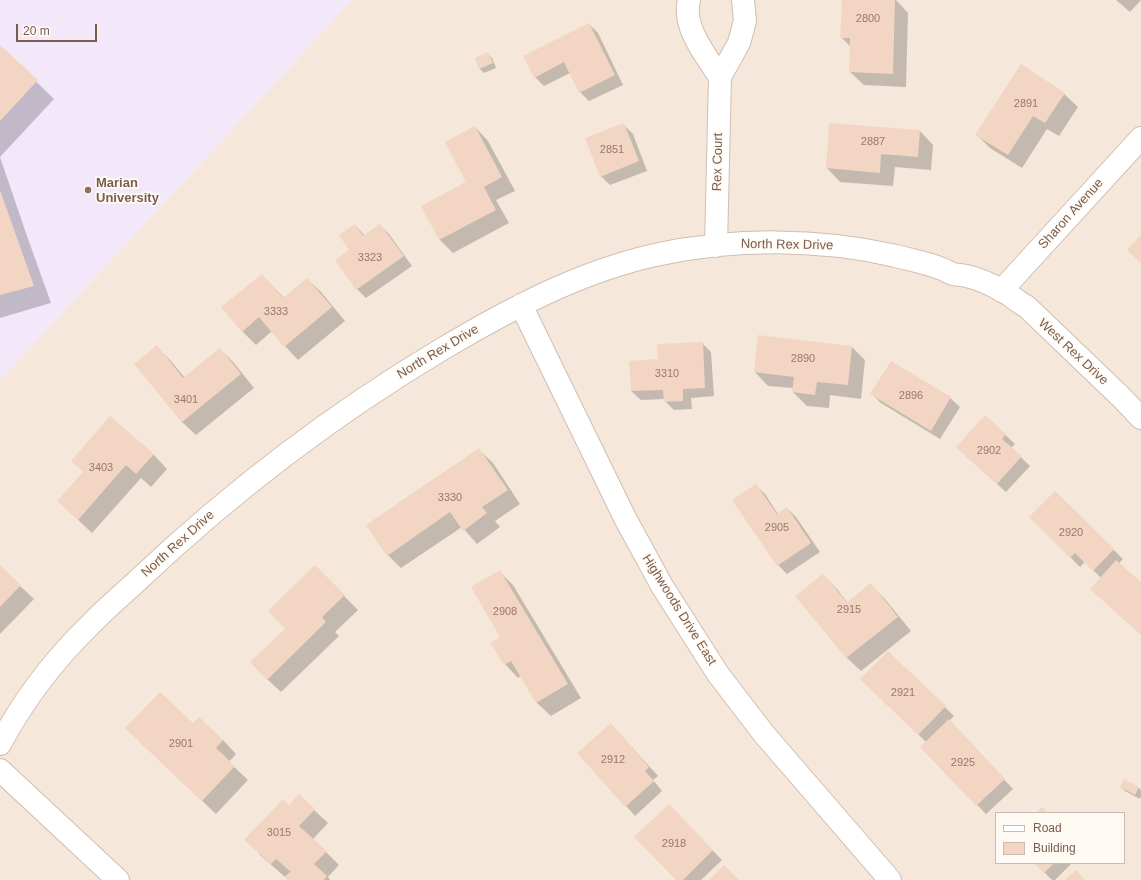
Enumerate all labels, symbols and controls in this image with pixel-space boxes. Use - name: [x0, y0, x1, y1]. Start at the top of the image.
- house number: 2800: [856, 12, 880, 26]
- scale bar: [18, 16, 99, 42]
- text: 20 m: [23, 24, 50, 38]
- house number: 2891: [1014, 97, 1038, 111]
- street label: Rex Court: [710, 133, 726, 191]
- house number: 2887: [861, 135, 885, 149]
- house number: 2851: [600, 143, 624, 157]
- place label: Marian University: [96, 175, 159, 206]
- street label: Sharon Avenue: [1035, 176, 1107, 252]
- marker: Marian University: [83, 185, 93, 195]
- street label: North Rex Drive: [741, 236, 833, 254]
- house number: 3323: [358, 251, 382, 265]
- house number: 3333: [264, 305, 288, 319]
- street label: West Rex Drive: [1035, 316, 1111, 388]
- street label: North Rex Drive: [394, 322, 482, 382]
- house number: 2890: [791, 352, 815, 366]
- house number: 3310: [655, 367, 679, 381]
- house number: 2896: [899, 389, 923, 403]
- house number: 3401: [174, 393, 198, 407]
- house number: 2902: [977, 444, 1001, 458]
- house number: 3403: [89, 461, 113, 475]
- house number: 3330: [438, 491, 462, 505]
- street label: North Rex Drive: [138, 507, 218, 581]
- house number: 2905: [765, 521, 789, 535]
- house number: 2920: [1059, 526, 1083, 540]
- street label: Highwoods Drive East: [639, 552, 719, 668]
- house number: 2915: [837, 603, 861, 617]
- house number: 2908: [493, 605, 517, 619]
- house number: 2921: [891, 686, 915, 700]
- house number: 2901: [169, 737, 193, 751]
- house number: 2912: [601, 753, 625, 767]
- house number: 2925: [951, 756, 975, 770]
- legend: [995, 812, 1125, 864]
- text: Road: [1033, 821, 1062, 835]
- house number: 3015: [267, 826, 291, 840]
- house number: 2918: [662, 837, 686, 851]
- text: Building: [1033, 841, 1076, 855]

